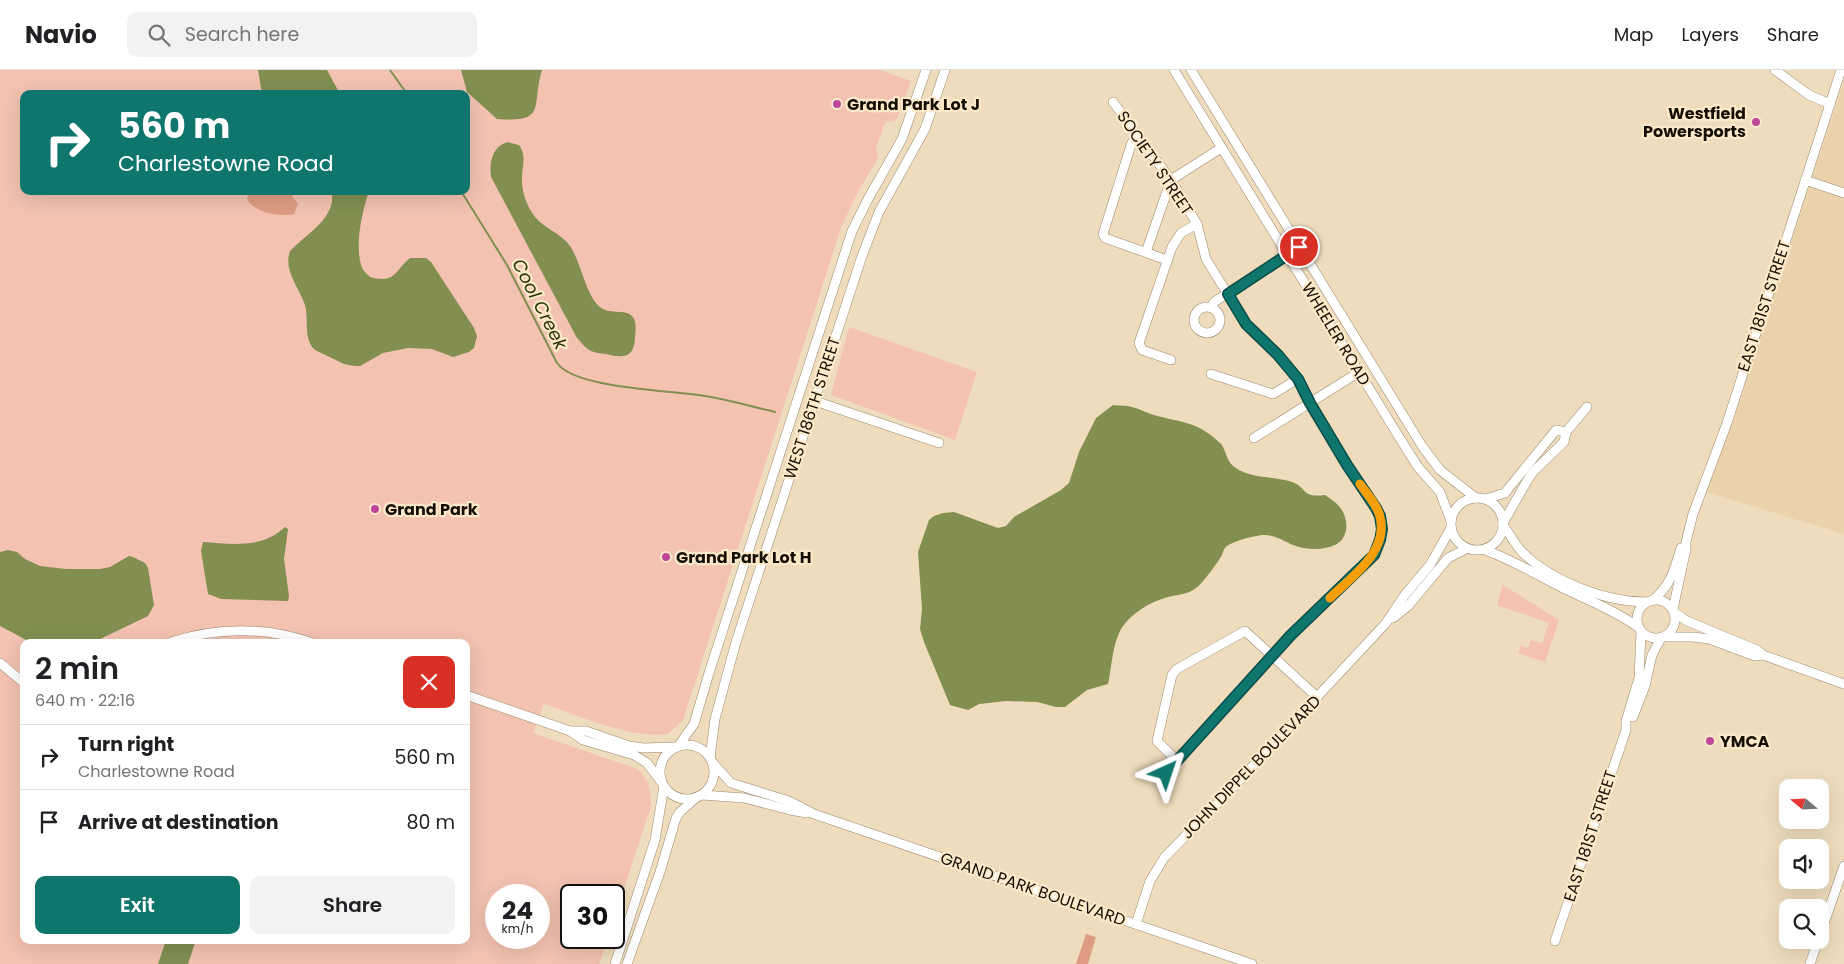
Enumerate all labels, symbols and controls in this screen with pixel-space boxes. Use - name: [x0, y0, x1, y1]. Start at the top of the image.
- search box: [127, 12, 477, 57]
- text: Navio: [25, 18, 97, 51]
- icon: search: [145, 21, 173, 49]
- text: Search here: [185, 21, 299, 48]
- text: Map: [1614, 22, 1654, 47]
- text: Layers: [1682, 22, 1739, 47]
- text: Share: [1767, 22, 1819, 47]
- place label: Grand Park Lot J: [847, 93, 980, 116]
- marker: Grand Park Lot J: [831, 98, 843, 110]
- text: 560 m: [118, 101, 230, 150]
- place label: Westfield Powersports: [1643, 102, 1746, 143]
- street label: SOCIETY STREET: [1111, 106, 1199, 220]
- icon: right: [35, 110, 100, 175]
- marker: Westfield Powersports: [1750, 116, 1762, 128]
- text: Charlestowne Road: [118, 148, 334, 179]
- pin: [1278, 226, 1320, 268]
- icon: arrive: [1285, 233, 1313, 261]
- street label: EAST 181ST STREET: [1732, 237, 1796, 375]
- water label: Cool Creek: [506, 254, 574, 354]
- street label: WHEELER ROAD: [1296, 278, 1376, 390]
- street label: WEST 186TH STREET: [778, 334, 846, 482]
- place label: Grand Park: [385, 498, 478, 521]
- marker: Grand Park: [369, 503, 381, 515]
- place label: Grand Park Lot H: [676, 546, 811, 569]
- marker: Grand Park Lot H: [660, 551, 672, 563]
- text: 2 min: [35, 647, 119, 690]
- button: close: [403, 656, 455, 708]
- text: 640 m · 22:16: [35, 689, 135, 712]
- street label: JOHN DIPPEL BOULEVARD: [1176, 690, 1326, 844]
- place label: YMCA: [1720, 730, 1770, 753]
- text: Turn right: [78, 731, 174, 758]
- marker: YMCA: [1704, 735, 1716, 747]
- icon: right: [35, 743, 63, 771]
- text: 560 m: [394, 744, 455, 771]
- position arrow: [1139, 746, 1191, 798]
- text: Charlestowne Road: [78, 760, 235, 783]
- street label: EAST 181ST STREET: [1558, 767, 1622, 905]
- north arrow: [1779, 779, 1829, 829]
- map controls: [1779, 779, 1829, 949]
- icon: arrive: [35, 808, 63, 836]
- text: Arrive at destination: [78, 809, 279, 836]
- text: 80 m: [406, 809, 455, 836]
- button: sound: [1779, 839, 1829, 889]
- street label: GRAND PARK BOULEVARD: [937, 846, 1129, 932]
- button: Exit: [35, 876, 240, 934]
- button: Share: [250, 876, 455, 934]
- speed limit sign: 30: [560, 884, 625, 949]
- text: 24: [502, 893, 533, 928]
- button: search: [1779, 899, 1829, 949]
- text: km/h: [502, 920, 533, 937]

